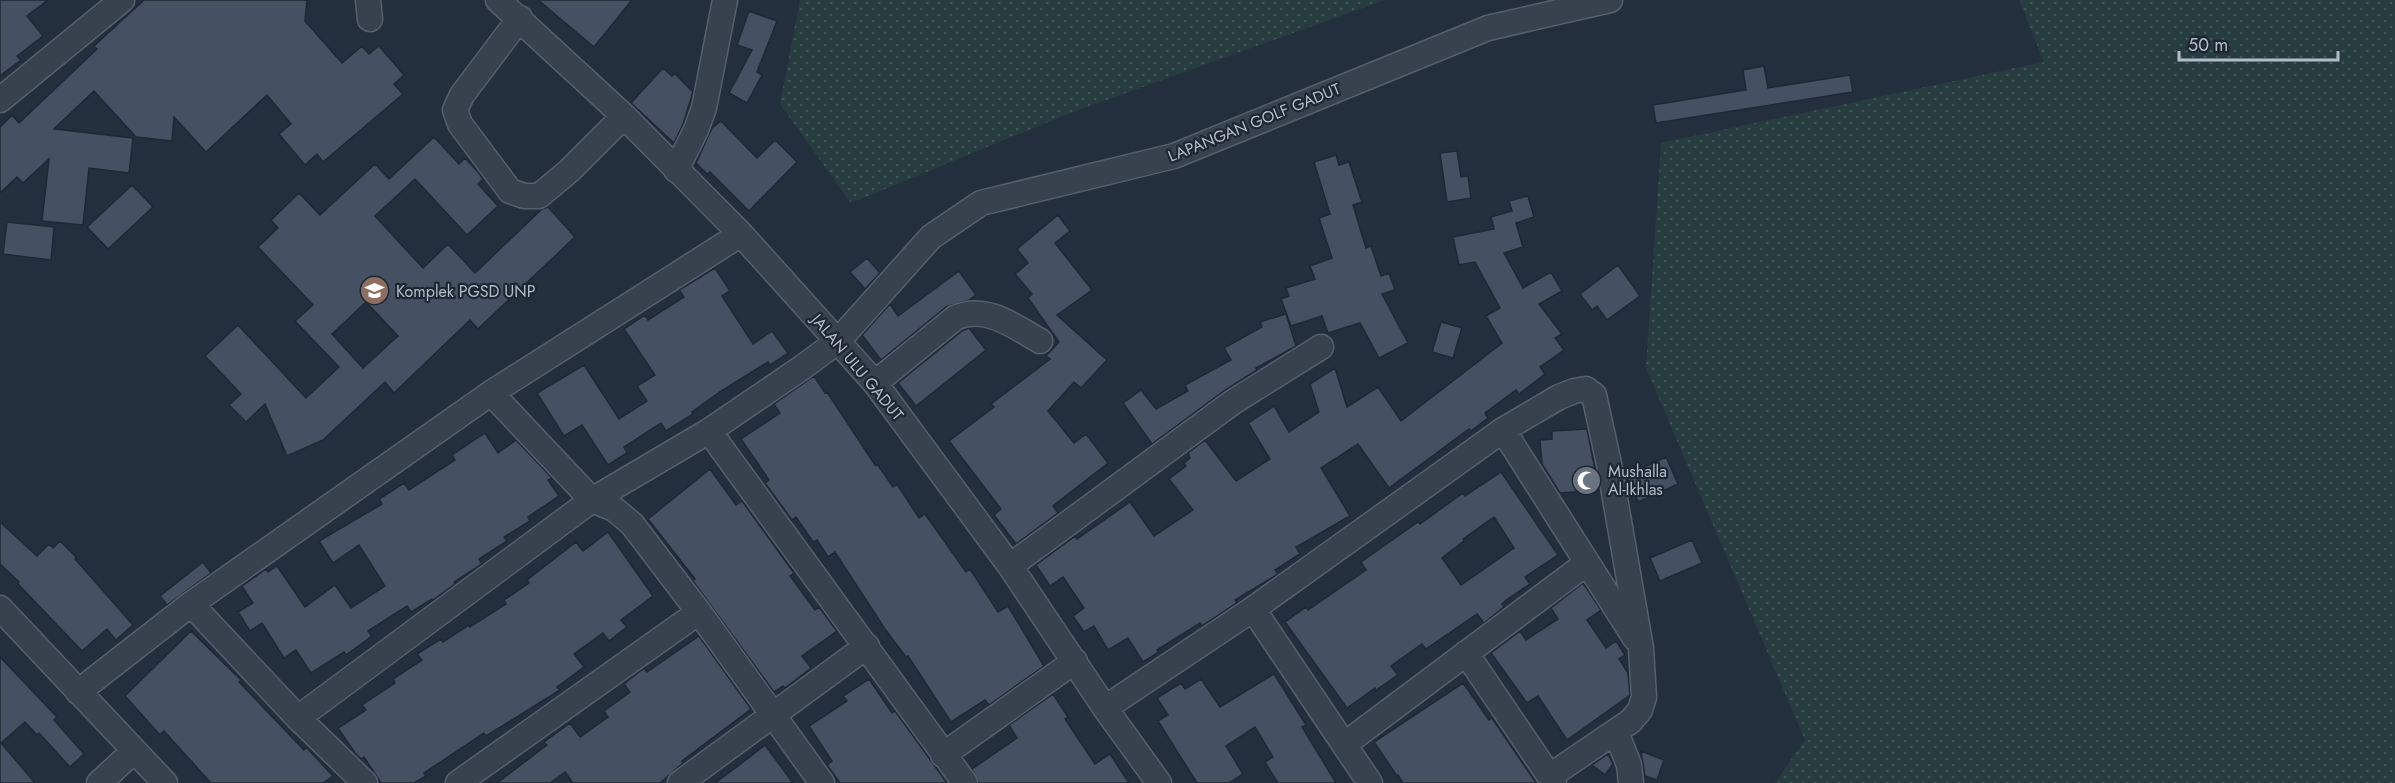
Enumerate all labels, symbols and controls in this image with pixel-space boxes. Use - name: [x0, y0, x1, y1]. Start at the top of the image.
- scale bar: [2179, 24, 2338, 62]
- text: 50 m: [2188, 32, 2228, 58]
- street label: LAPANGAN GOLF GADUT: [1164, 77, 1344, 168]
- school or university icon: Komplek PGSD UNP: [359, 275, 391, 307]
- place label: Komplek PGSD UNP: [396, 280, 536, 303]
- street label: JALAN ULU GADUT: [805, 308, 909, 426]
- place label: Mushalla Al-Ikhlas: [1608, 460, 1667, 501]
- mosque icon: Mushalla Al-Ikhlas: [1571, 464, 1603, 496]

